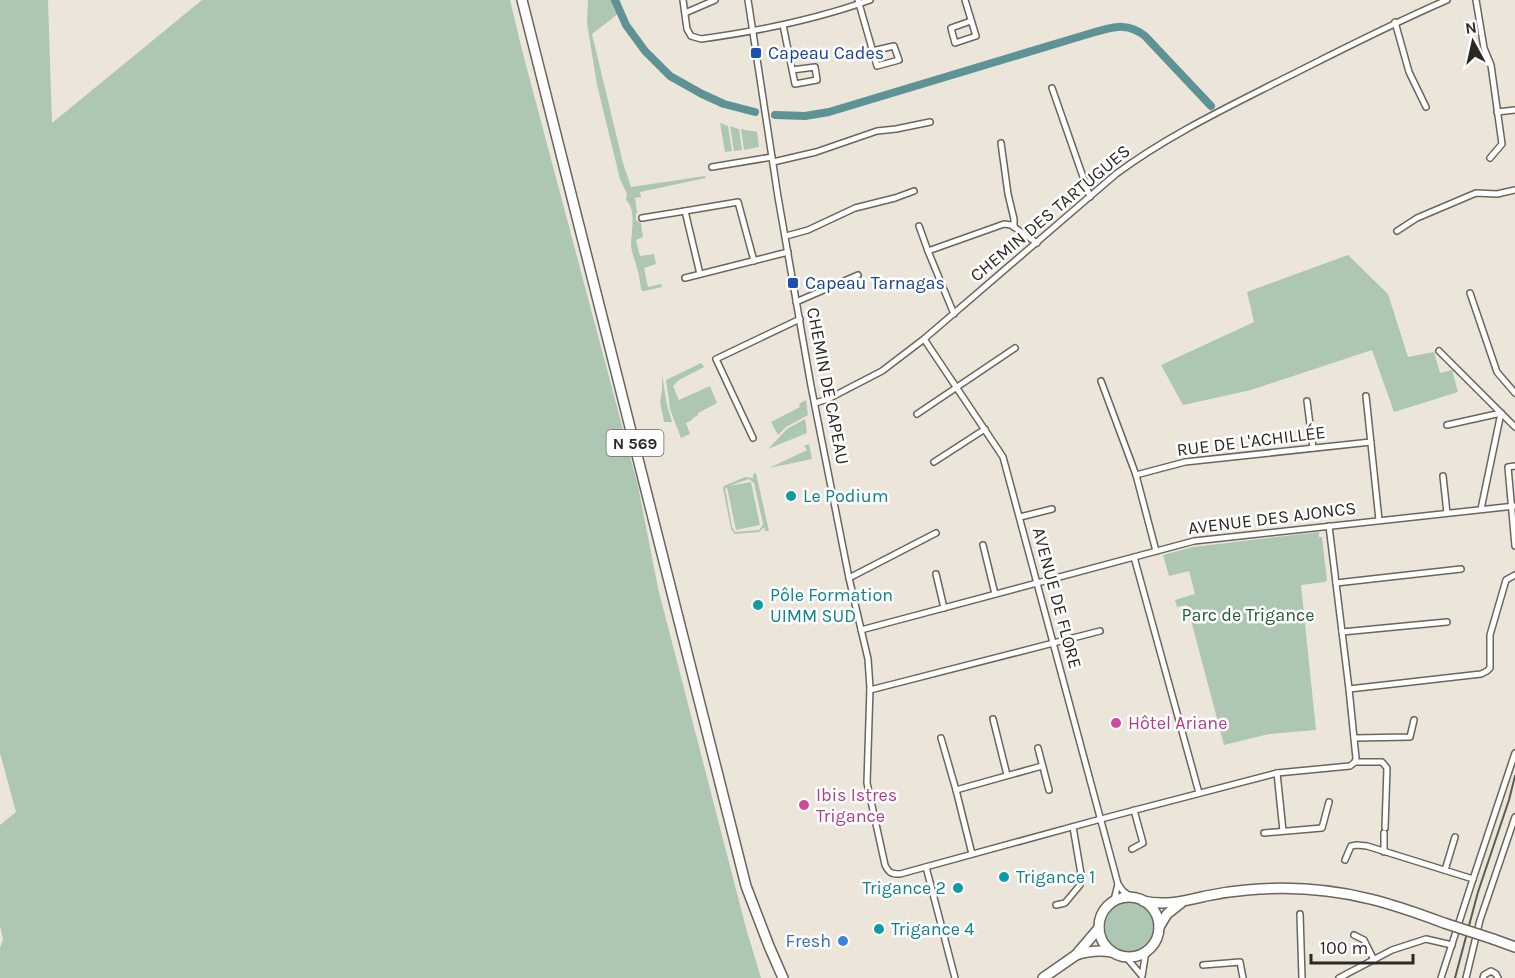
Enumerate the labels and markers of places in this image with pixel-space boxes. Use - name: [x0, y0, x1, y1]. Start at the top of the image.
- place label: Capeau Cades: [768, 42, 884, 64]
- marker: Capeau Cades: [749, 46, 763, 60]
- place label: Capeau Tarnagas: [805, 272, 945, 294]
- marker: Capeau Tarnagas: [786, 276, 800, 290]
- place label: Le Podium: [803, 485, 889, 507]
- marker: Le Podium: [784, 489, 798, 503]
- place label: Pôle Formation UIMM SUD: [770, 584, 893, 627]
- marker: Pôle Formation UIMM SUD: [751, 598, 765, 612]
- place label: Hôtel Ariane: [1128, 712, 1227, 734]
- marker: Hôtel Ariane: [1109, 716, 1123, 730]
- place label: Ibis Istres Trigance: [816, 784, 897, 827]
- marker: Ibis Istres Trigance: [797, 798, 811, 812]
- place label: Trigance 1: [1016, 866, 1095, 888]
- marker: Trigance 1: [997, 870, 1011, 884]
- place label: Trigance 2: [862, 877, 946, 899]
- marker: Trigance 2: [951, 881, 965, 895]
- place label: Trigance 4: [891, 918, 974, 940]
- marker: Trigance 4: [872, 922, 886, 936]
- place label: Fresh: [785, 930, 831, 952]
- marker: Fresh: [836, 934, 850, 948]

